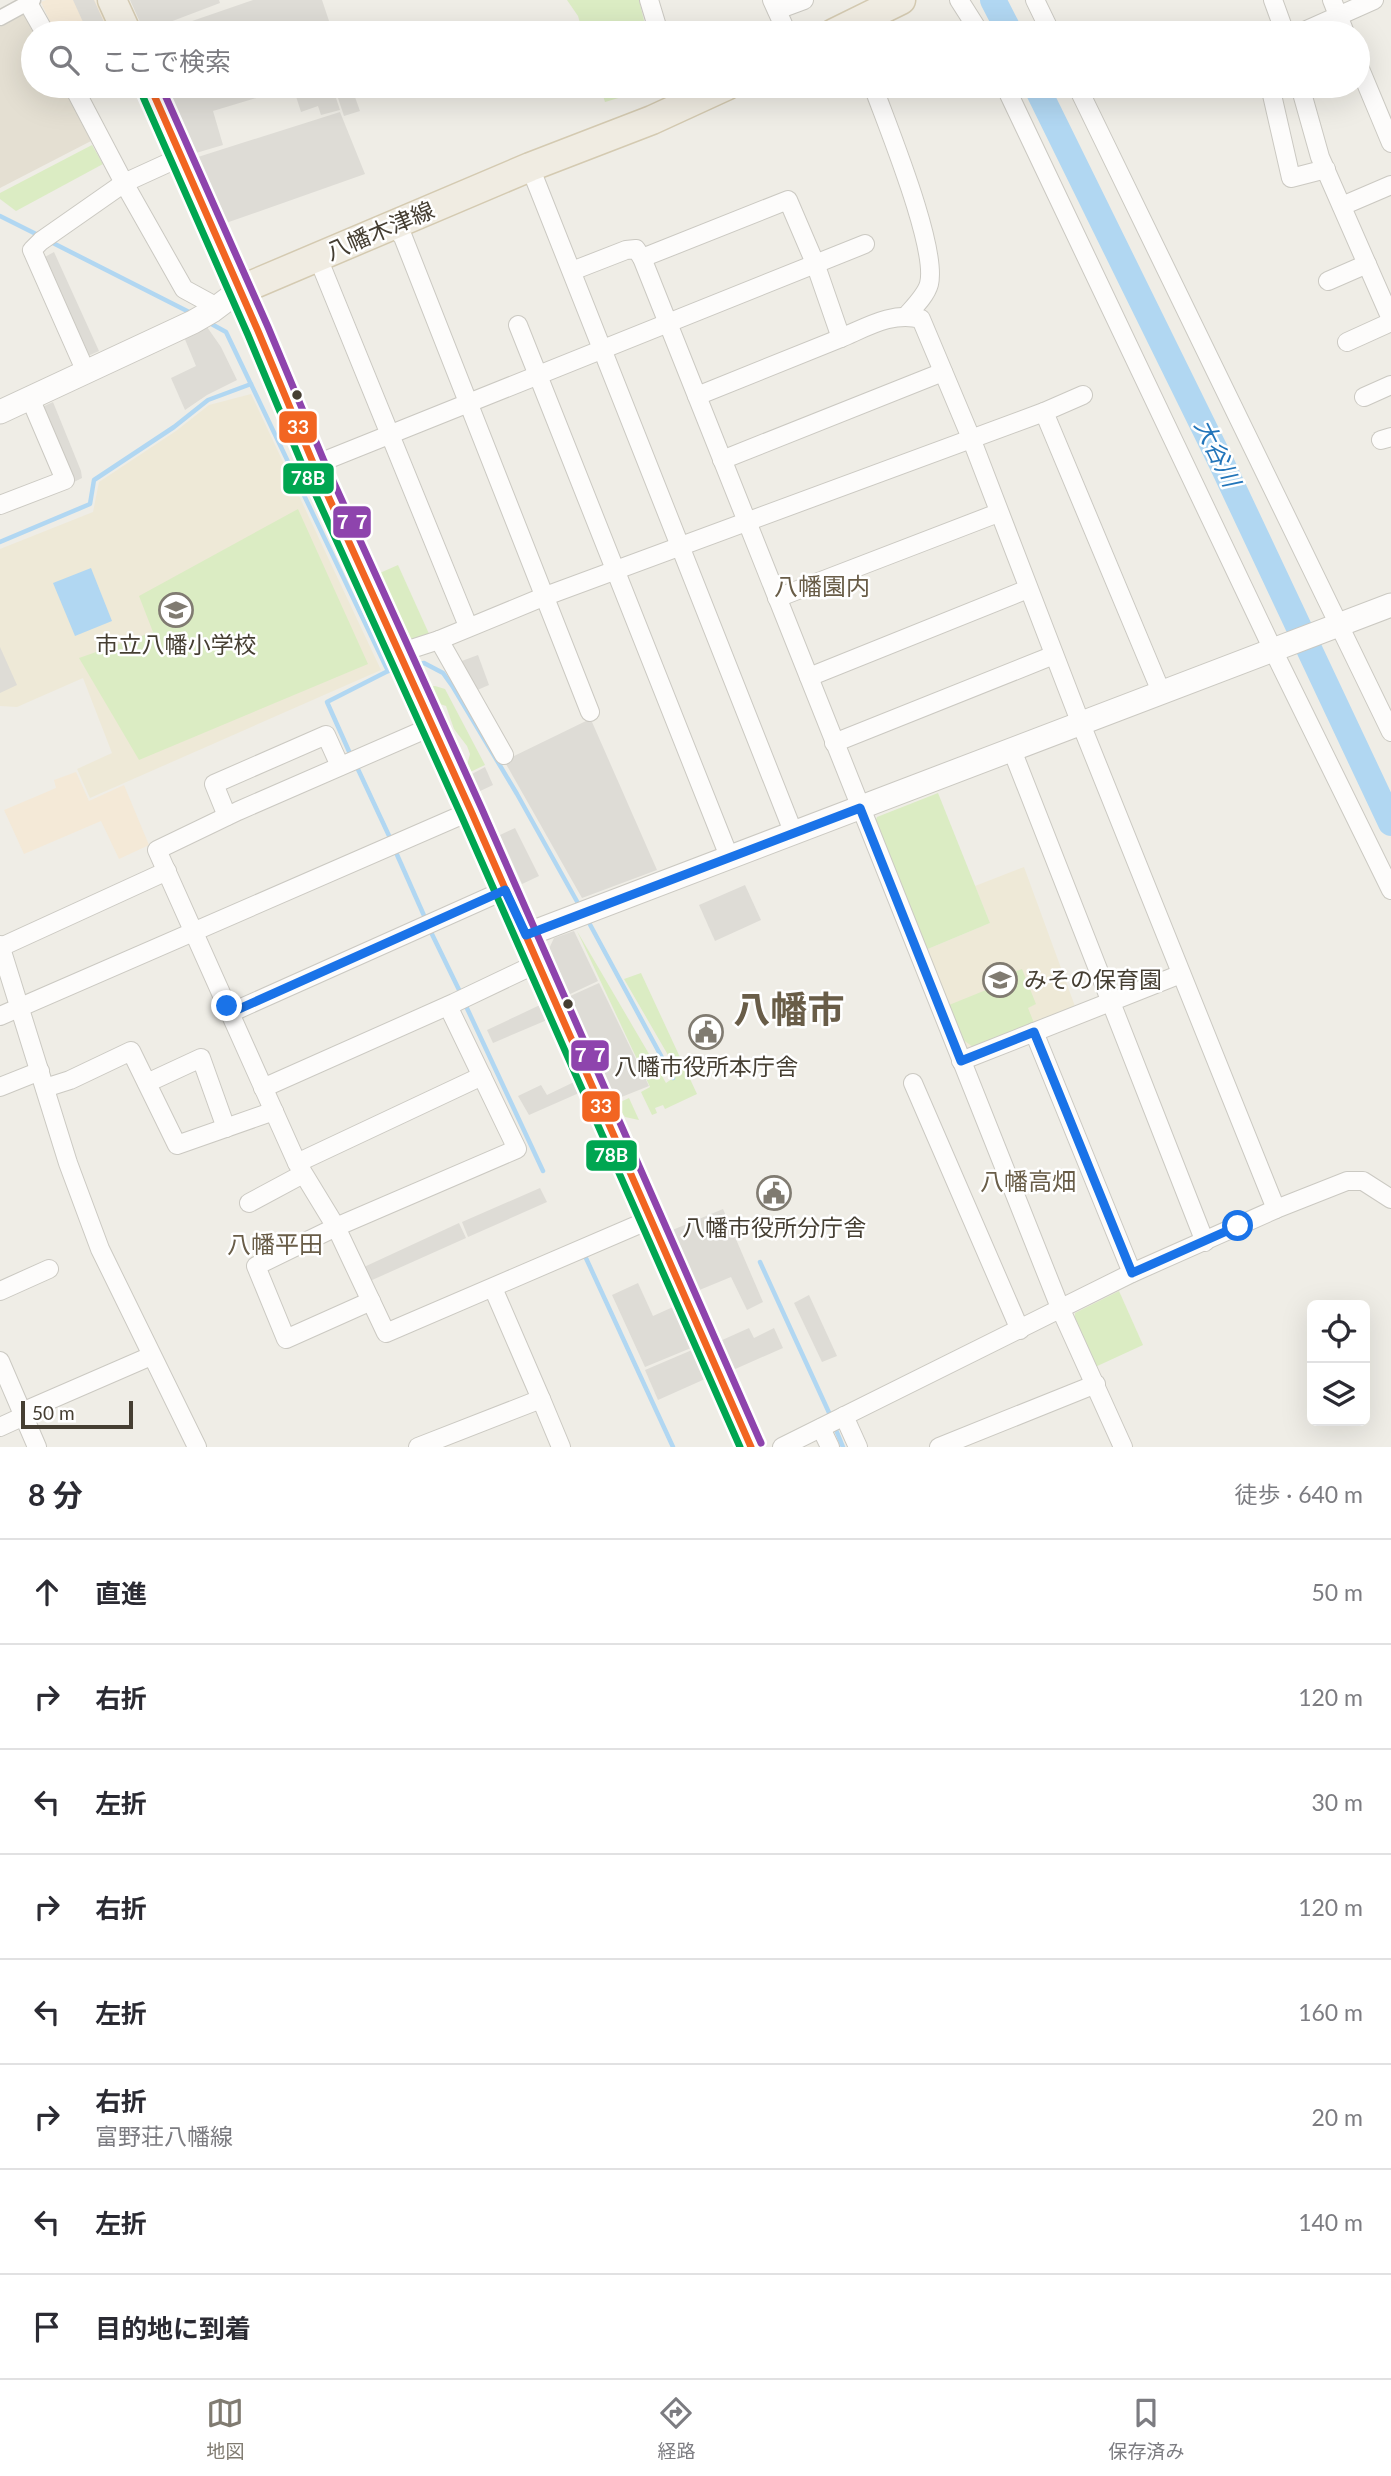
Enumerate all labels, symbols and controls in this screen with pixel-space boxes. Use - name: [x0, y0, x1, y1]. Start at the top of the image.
- search box: [21, 21, 1370, 98]
- icon: search: [45, 41, 83, 79]
- text: ここで検索: [101, 45, 231, 77]
- street label: 八幡木津線: [321, 195, 438, 265]
- unlabelled marker: [290, 388, 304, 402]
- line badge: 33: [278, 410, 318, 444]
- water label: 大谷川: [1190, 414, 1248, 494]
- text: 33: [287, 415, 309, 438]
- line badge: 78B: [282, 462, 335, 495]
- text: 78B: [291, 466, 325, 489]
- line badge: ７７: [332, 505, 372, 539]
- text: ７７: [333, 510, 371, 533]
- district label: 八幡園内: [774, 571, 870, 600]
- school or university icon: 市立八幡小学校: [157, 591, 195, 629]
- place label: 市立八幡小学校: [96, 630, 257, 658]
- school or university icon: みその保育園: [981, 961, 1019, 999]
- place label: みその保育園: [1024, 965, 1162, 993]
- district label: 八幡市: [734, 986, 845, 1031]
- route end: [211, 990, 242, 1021]
- unlabelled marker: [561, 997, 575, 1011]
- public building icon: 八幡市役所本庁舎: [687, 1013, 725, 1051]
- line badge: ７７: [570, 1039, 610, 1072]
- text: ７７: [571, 1043, 609, 1066]
- place label: 八幡市役所本庁舎: [614, 1052, 798, 1080]
- line badge: 33: [581, 1090, 621, 1123]
- text: 33: [590, 1094, 612, 1117]
- line badge: 78B: [585, 1139, 638, 1172]
- text: 78B: [594, 1143, 628, 1166]
- district label: 八幡高畑: [980, 1166, 1076, 1195]
- public building icon: 八幡市役所分庁舎: [755, 1174, 793, 1212]
- route start: [1222, 1210, 1253, 1241]
- place label: 八幡市役所分庁舎: [682, 1213, 866, 1241]
- district label: 八幡平田: [227, 1229, 323, 1258]
- map controls: [1307, 1300, 1370, 1426]
- button: locate: [1307, 1300, 1370, 1363]
- button: layers: [1307, 1363, 1370, 1426]
- scale bar: [21, 1398, 133, 1430]
- text: 50 m: [32, 1401, 75, 1424]
- text: 8 分: [28, 1476, 83, 1512]
- text: 徒歩 · 640 m: [1234, 1480, 1363, 1508]
- icon: ahead: [28, 1573, 66, 1611]
- text: 直進: [95, 1577, 147, 1609]
- text: 50 m: [1312, 1578, 1363, 1606]
- icon: right: [28, 1678, 66, 1716]
- text: 右折: [95, 1682, 147, 1714]
- text: 120 m: [1298, 1683, 1363, 1711]
- icon: left: [28, 1783, 66, 1821]
- text: 左折: [95, 1787, 147, 1819]
- text: 30 m: [1312, 1788, 1363, 1816]
- icon: right: [28, 1888, 66, 1926]
- text: 右折: [95, 1892, 147, 1924]
- text: 120 m: [1298, 1893, 1363, 1921]
- icon: left: [28, 1993, 66, 2031]
- text: 左折: [95, 1997, 147, 2029]
- text: 160 m: [1298, 1998, 1363, 2026]
- text: 右折: [95, 2085, 147, 2117]
- icon: right: [28, 2098, 66, 2136]
- text: 20 m: [1312, 2103, 1363, 2131]
- text: 富野荘八幡線: [95, 2122, 233, 2150]
- icon: left: [28, 2203, 66, 2241]
- text: 左折: [95, 2207, 147, 2239]
- text: 140 m: [1298, 2208, 1363, 2236]
- icon: arrive: [28, 2308, 66, 2346]
- text: 目的地に到着: [95, 2312, 251, 2344]
- tab: 地図: [206, 2394, 245, 2463]
- tab: 経路: [657, 2394, 696, 2463]
- tab: 保存済み: [1108, 2394, 1185, 2463]

